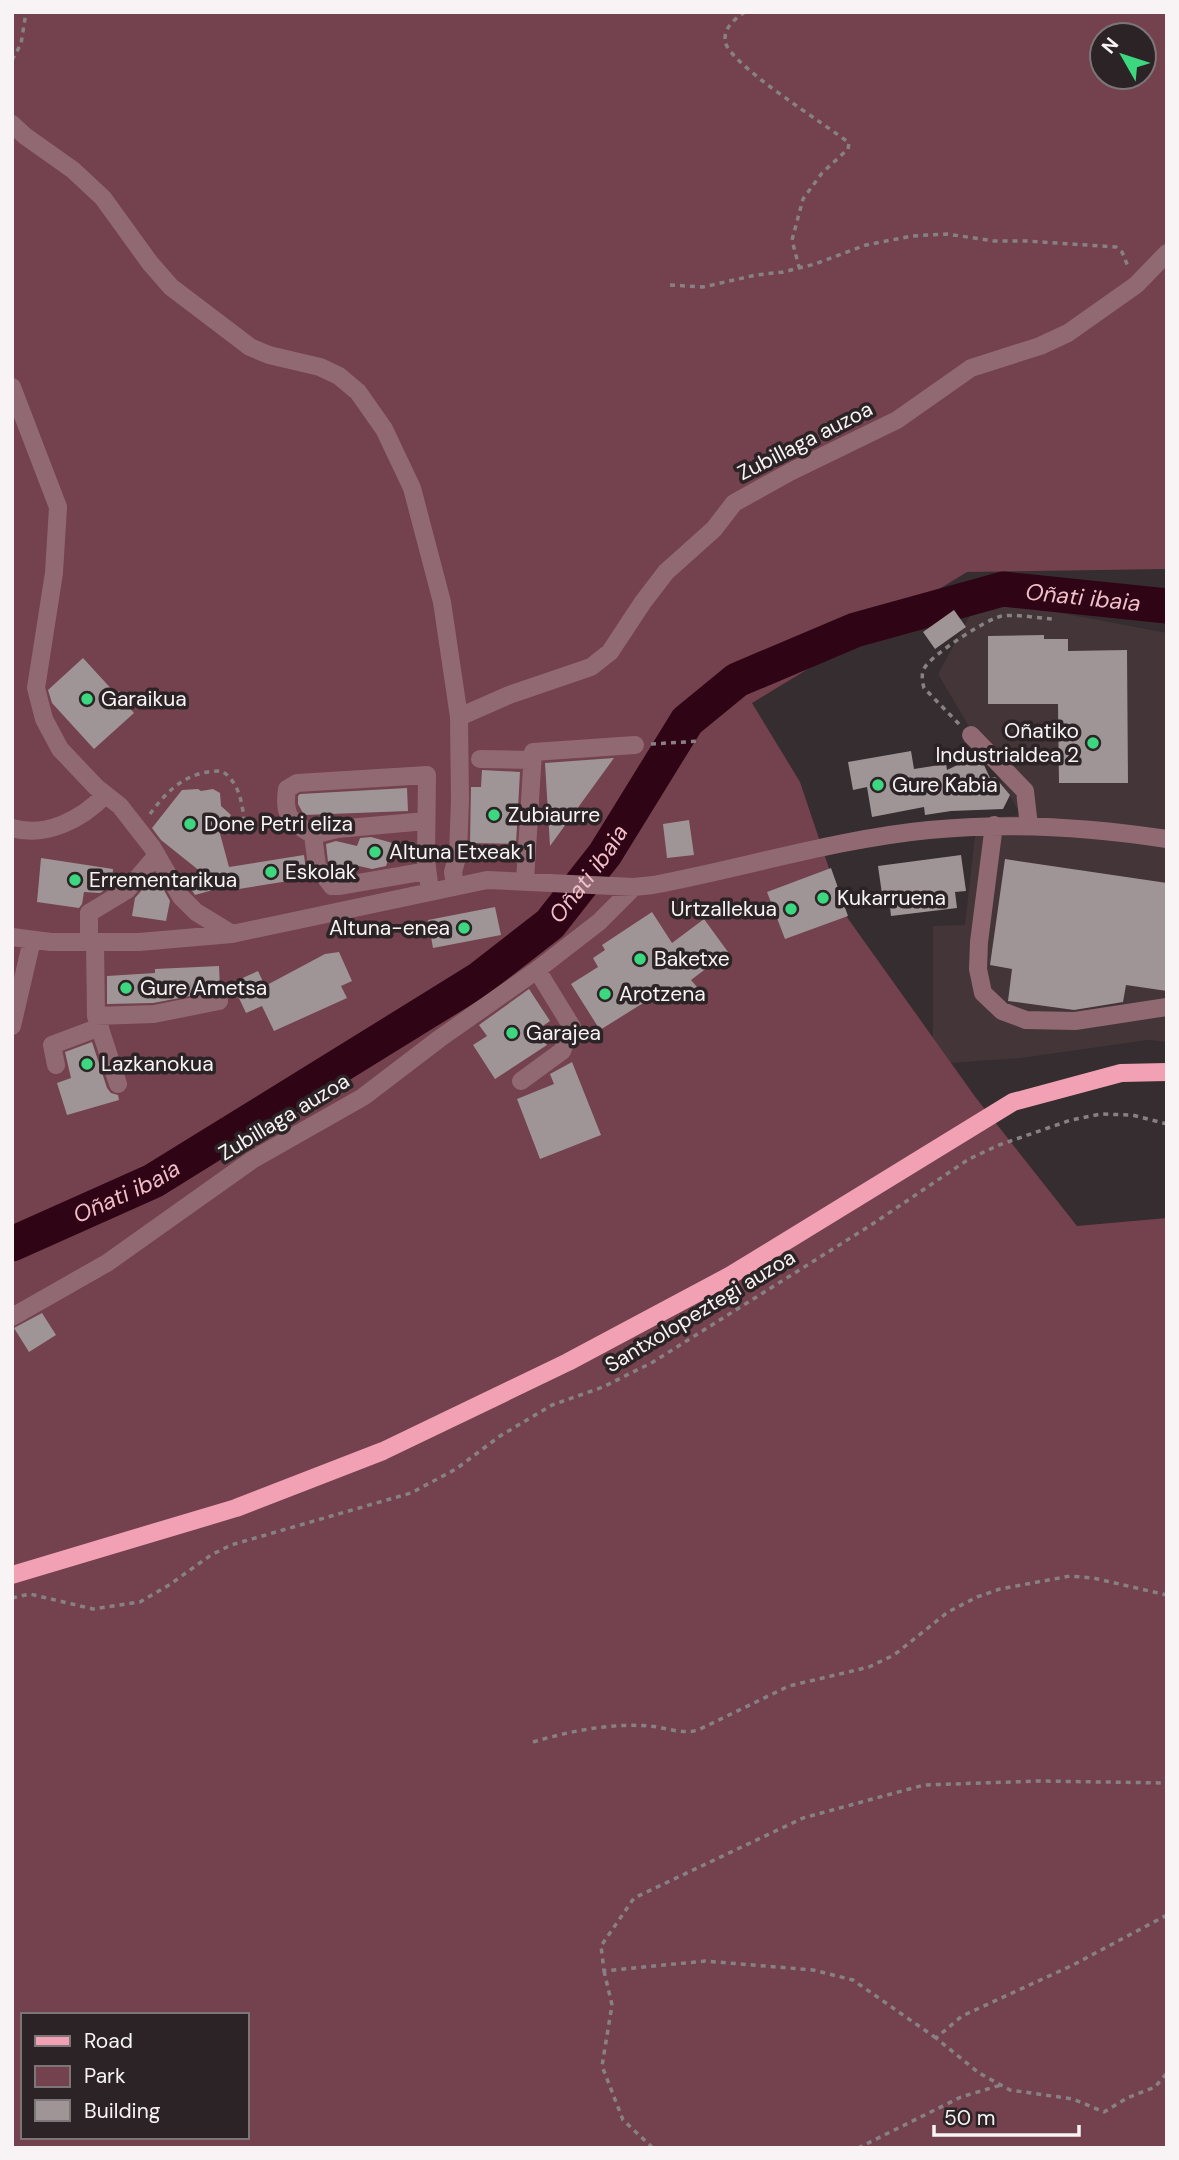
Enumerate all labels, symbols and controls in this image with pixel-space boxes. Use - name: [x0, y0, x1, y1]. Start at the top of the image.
- north arrow: [1088, 21, 1158, 91]
- text: N: [1096, 32, 1124, 59]
- street label: Zubillaga auzoa: [733, 395, 877, 487]
- water label: Oñati ibaia: [1024, 576, 1142, 618]
- place label: Garaikua: [101, 685, 187, 713]
- marker: Garaikua: [79, 691, 95, 707]
- place label: Oñatiko Industrialdea 2: [935, 717, 1079, 769]
- marker: Oñatiko Industrialdea 2: [1085, 735, 1101, 751]
- place label: Gure Kabia: [892, 771, 998, 799]
- marker: Gure Kabia: [870, 777, 886, 793]
- place label: Zubiaurre: [508, 801, 600, 829]
- marker: Zubiaurre: [486, 807, 502, 823]
- place label: Done Petri eliza: [204, 810, 353, 838]
- marker: Done Petri eliza: [182, 816, 198, 832]
- water label: Oñati ibaia: [542, 819, 635, 929]
- place label: Altuna Etxeak 1: [389, 838, 533, 866]
- marker: Altuna Etxeak 1: [367, 844, 383, 860]
- place label: Eskolak: [285, 858, 357, 886]
- marker: Eskolak: [263, 864, 279, 880]
- place label: Errementarikua: [89, 866, 237, 894]
- marker: Errementarikua: [67, 872, 83, 888]
- place label: Kukarruena: [837, 884, 946, 912]
- marker: Kukarruena: [815, 890, 831, 906]
- place label: Urtzallekua: [671, 895, 777, 923]
- marker: Urtzallekua: [783, 901, 799, 917]
- place label: Altuna-enea: [329, 914, 450, 942]
- marker: Altuna-enea: [456, 920, 472, 936]
- place label: Baketxe: [654, 945, 730, 973]
- marker: Baketxe: [632, 951, 648, 967]
- place label: Gure Ametsa: [140, 974, 267, 1002]
- marker: Gure Ametsa: [118, 980, 134, 996]
- place label: Arotzena: [619, 980, 706, 1008]
- marker: Arotzena: [597, 986, 613, 1002]
- place label: Garajea: [526, 1019, 601, 1047]
- marker: Garajea: [504, 1025, 520, 1041]
- place label: Lazkanokua: [101, 1050, 214, 1078]
- marker: Lazkanokua: [79, 1056, 95, 1072]
- street label: Zubillaga auzoa: [213, 1067, 355, 1167]
- water label: Oñati ibaia: [68, 1153, 186, 1230]
- street label: Santxolopeztegi auzoa: [600, 1243, 800, 1379]
- legend: [21, 2013, 248, 2139]
- text: Road: [84, 2027, 133, 2055]
- text: Park: [84, 2062, 126, 2090]
- scale bar: [934, 2094, 1079, 2138]
- text: Building: [84, 2097, 161, 2125]
- text: 50 m: [944, 2104, 995, 2132]

